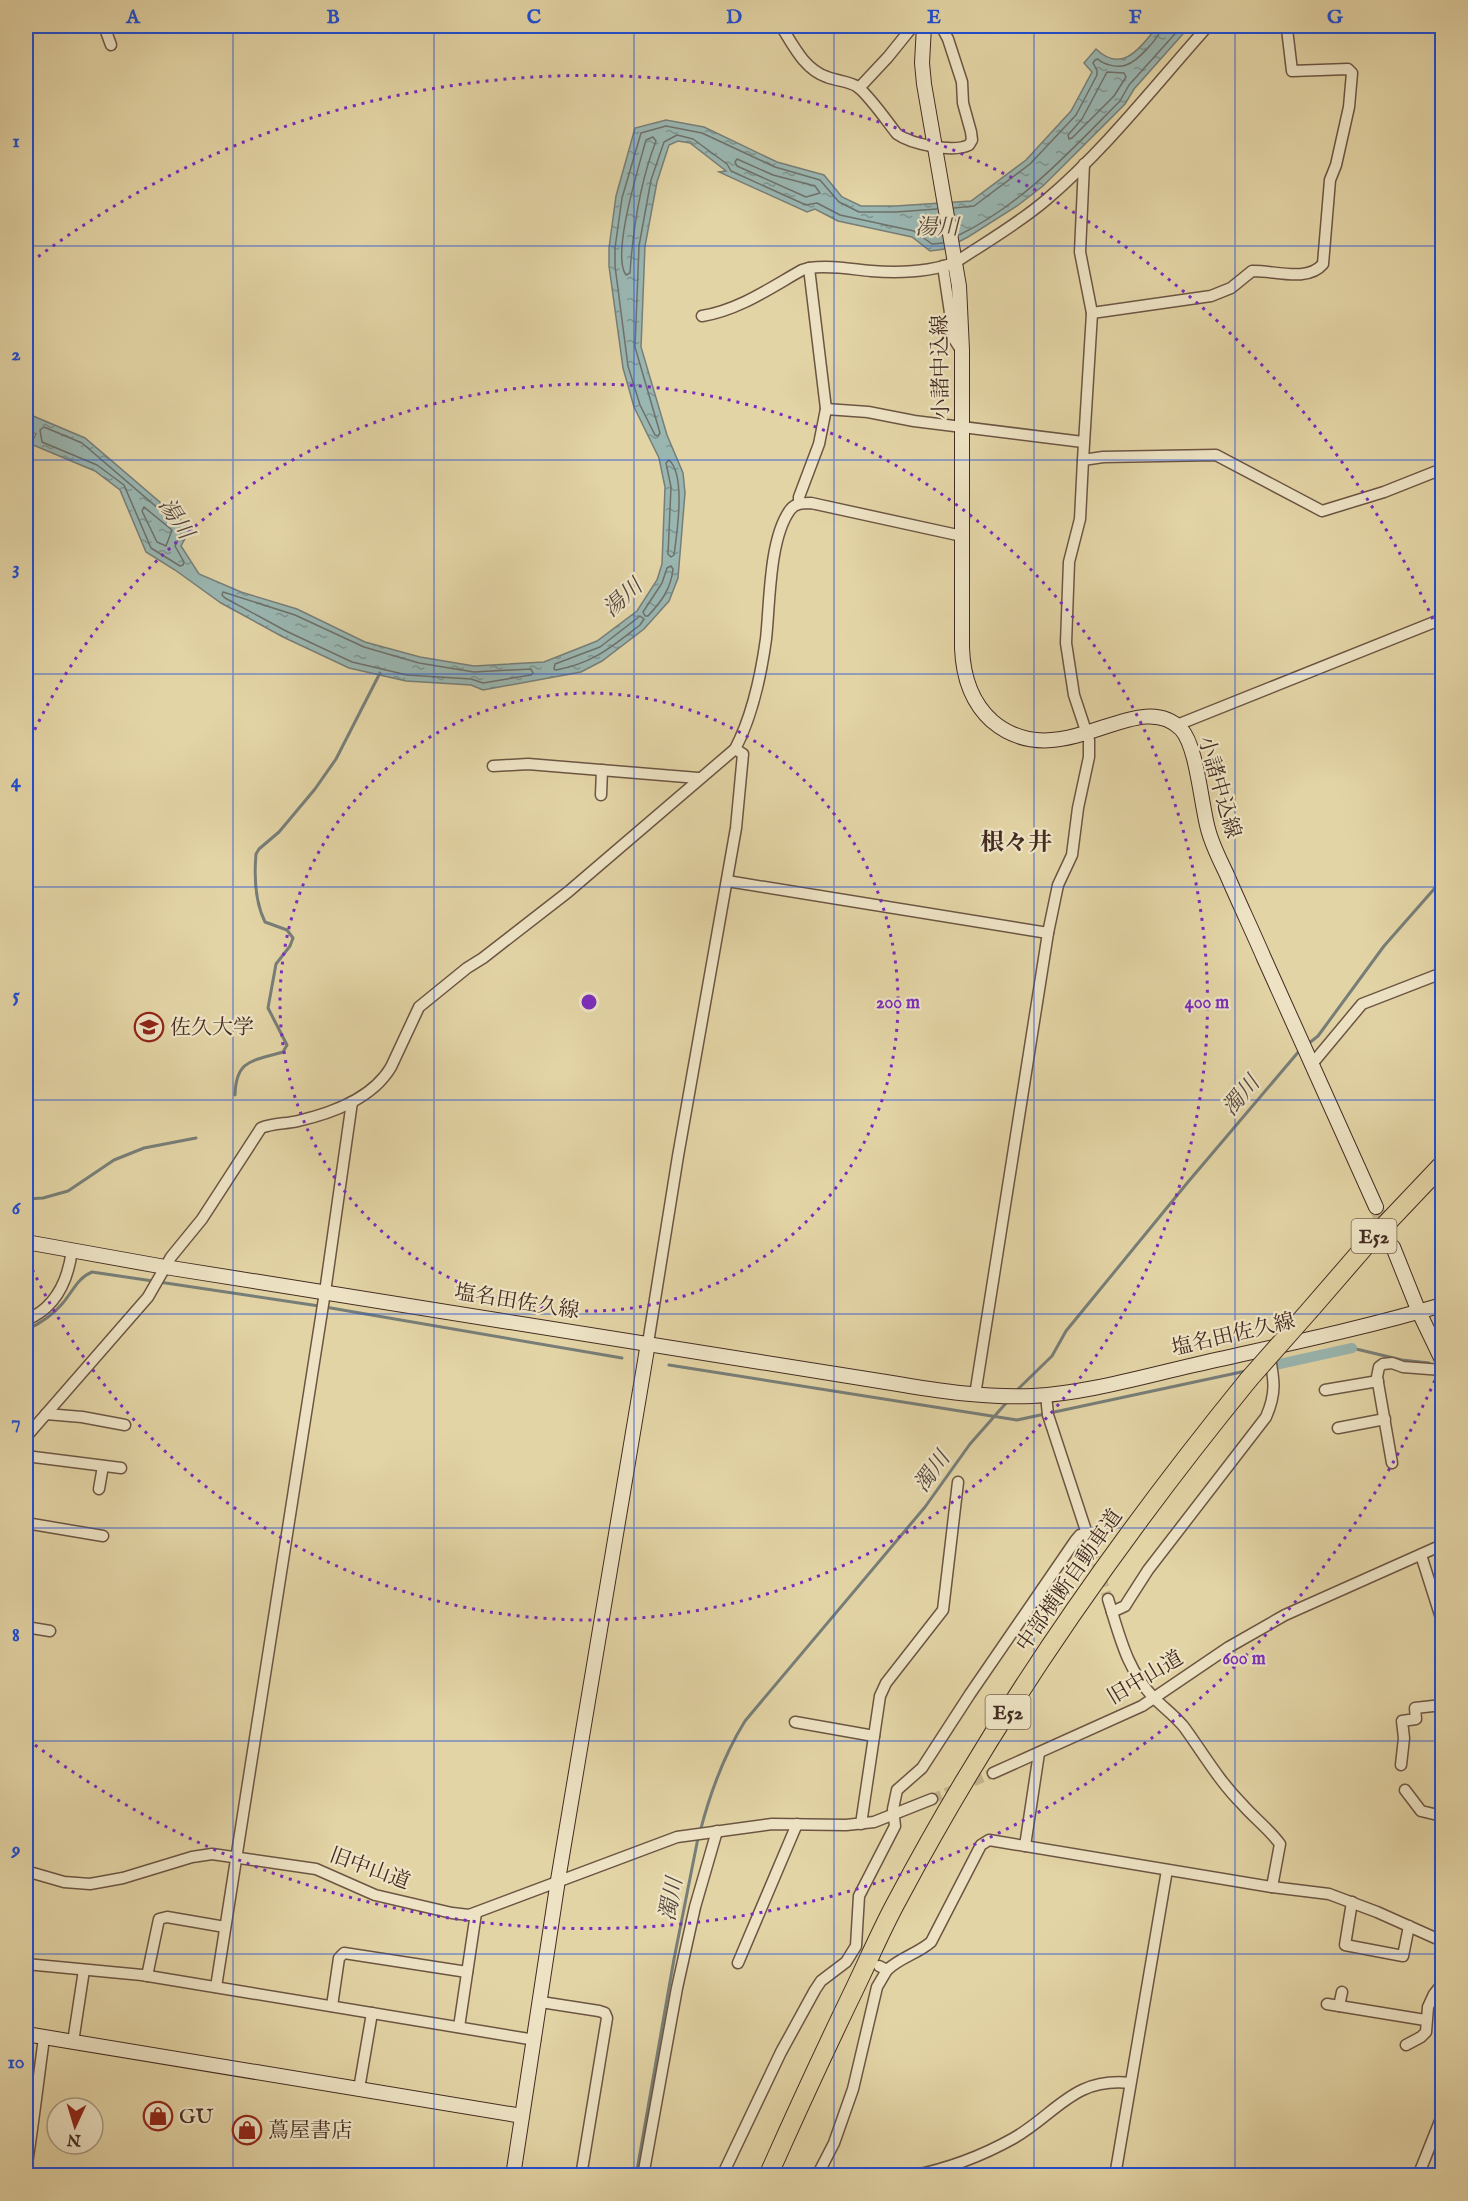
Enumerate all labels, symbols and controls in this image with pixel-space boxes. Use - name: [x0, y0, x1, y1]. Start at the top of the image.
- text: A: [125, 5, 141, 30]
- text: B: [326, 5, 340, 30]
- text: C: [527, 5, 541, 30]
- text: D: [726, 5, 742, 30]
- text: E: [927, 5, 941, 30]
- text: F: [1129, 5, 1142, 30]
- text: G: [1327, 5, 1344, 30]
- text: 1: [12, 129, 20, 154]
- water label: 湯川: [915, 214, 961, 242]
- street label: 小諸中込線: [927, 314, 956, 420]
- text: 2: [11, 342, 21, 367]
- water label: 湯川: [152, 493, 200, 547]
- text: 3: [12, 556, 20, 581]
- water label: 湯川: [598, 572, 651, 624]
- street label: 小諸中込線: [1191, 733, 1246, 842]
- text: 4: [11, 769, 22, 794]
- district label: 根々井: [980, 828, 1052, 859]
- text: 5: [12, 983, 20, 1008]
- centre of rings: [579, 992, 599, 1012]
- text: 200 m: [876, 992, 920, 1015]
- text: 400 m: [1185, 992, 1229, 1015]
- school or university icon: 佐久大学: [133, 1011, 165, 1043]
- place label: 佐久大学: [170, 1015, 254, 1042]
- water label: 濁川: [1217, 1069, 1268, 1122]
- text: 6: [12, 1196, 22, 1221]
- road number: E52: [1352, 1219, 1396, 1253]
- street label: 塩名田佐久線: [452, 1279, 581, 1326]
- street label: 塩名田佐久線: [1169, 1308, 1298, 1363]
- text: 7: [11, 1410, 21, 1435]
- water label: 濁川: [908, 1445, 958, 1498]
- street label: 中部横断自動車道: [1011, 1504, 1129, 1657]
- text: 8: [12, 1623, 20, 1648]
- street label: 旧中山道: [1103, 1645, 1189, 1711]
- text: 600 m: [1222, 1648, 1266, 1671]
- road number: E52: [986, 1695, 1030, 1729]
- text: 9: [11, 1837, 21, 1862]
- street label: 旧中山道: [325, 1842, 414, 1896]
- water label: 濁川: [654, 1873, 690, 1923]
- text: 10: [7, 2050, 25, 2075]
- north arrow: [45, 2096, 105, 2156]
- shop icon: GU: [142, 2100, 174, 2132]
- place label: GU: [179, 2104, 214, 2131]
- shop icon: 蔦屋書店: [231, 2114, 263, 2146]
- place label: 蔦屋書店: [268, 2118, 352, 2145]
- text: N: [66, 2128, 83, 2149]

